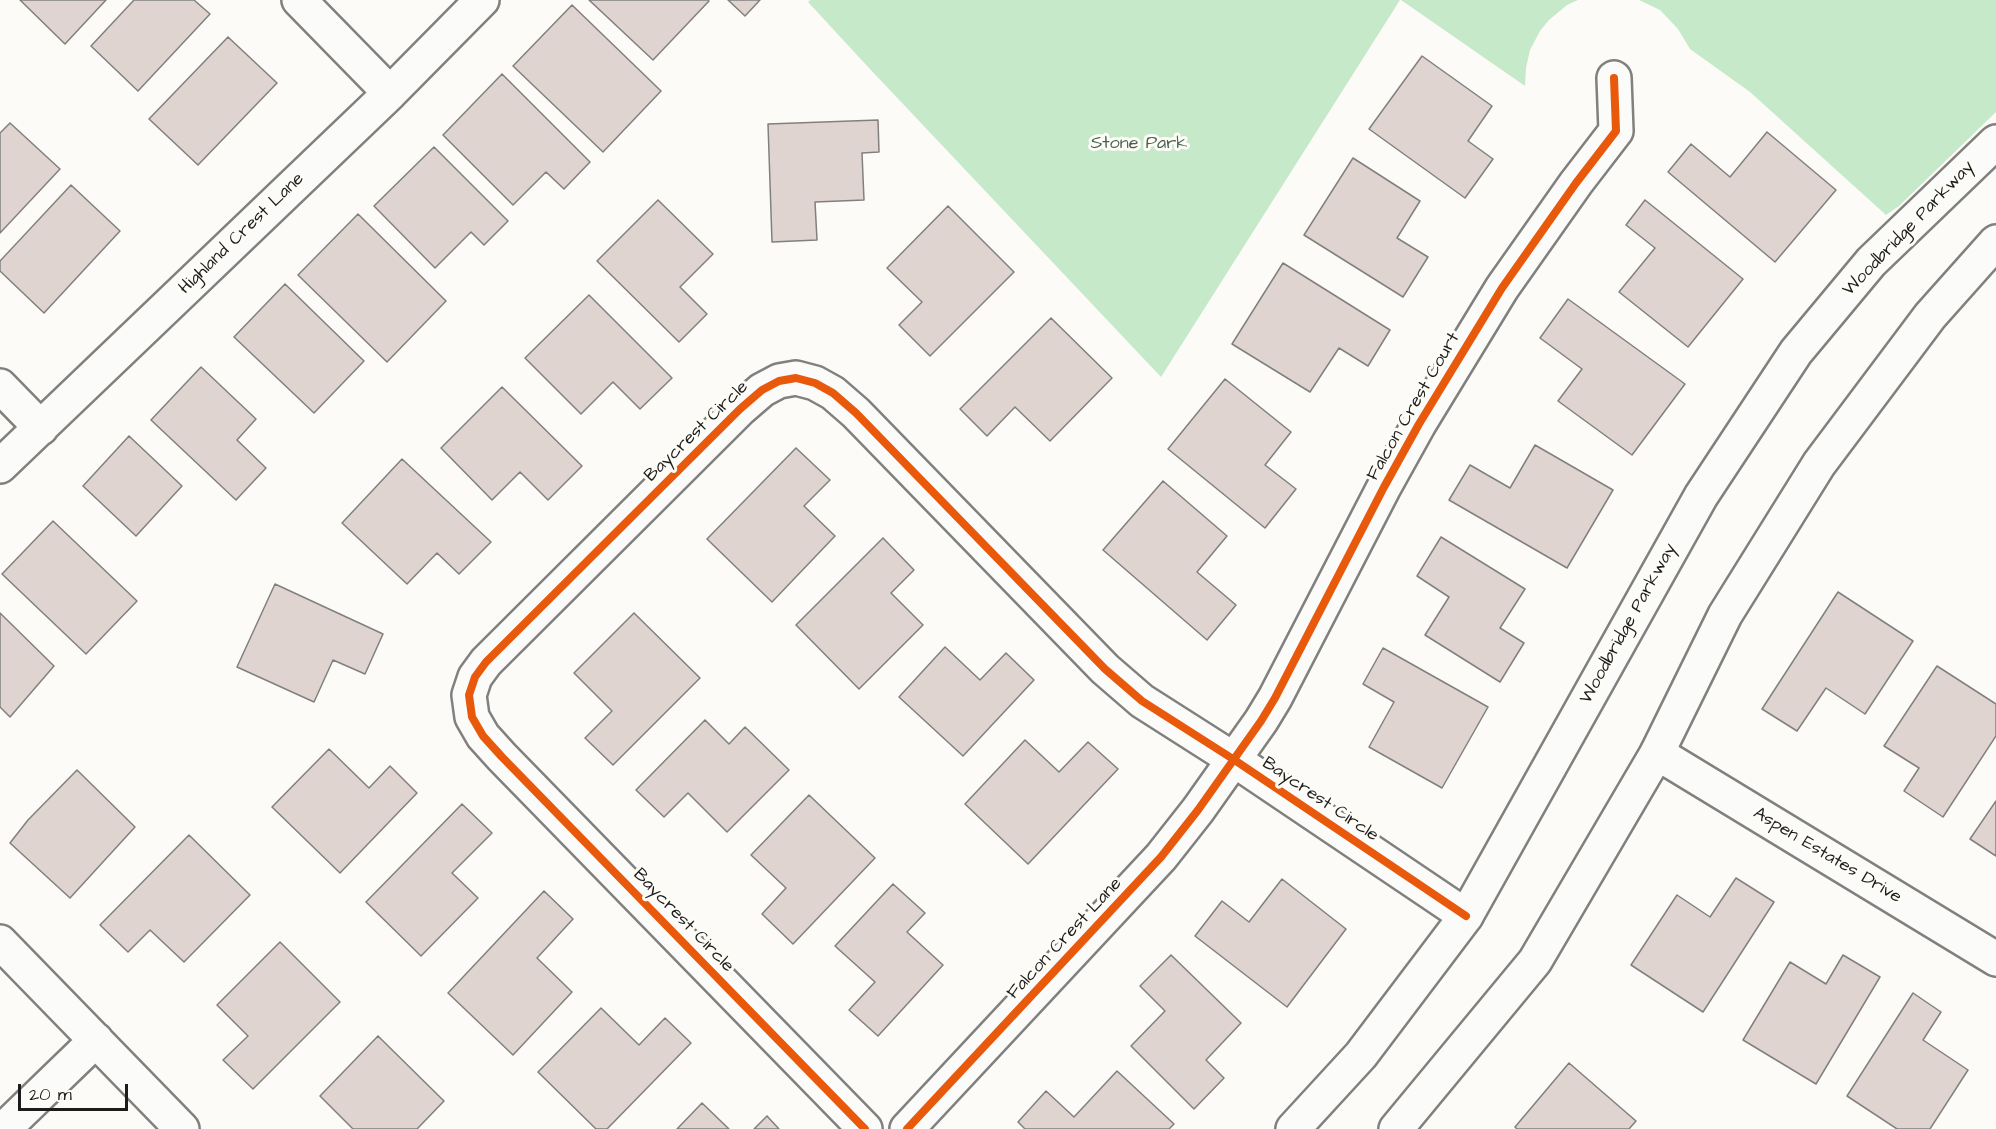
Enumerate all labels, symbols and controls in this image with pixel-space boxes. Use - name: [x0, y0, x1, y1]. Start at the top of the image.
- park label: Stone Park: [1091, 133, 1187, 155]
- street label: Woodbridge Parkway: [1839, 157, 1979, 301]
- street label: Highland Crest Lane: [175, 169, 309, 299]
- street label: Falcon Crest Court: [1363, 329, 1465, 485]
- street label: Baycrest Circle: [641, 377, 753, 487]
- street label: Woodbridge Parkway: [1576, 540, 1682, 708]
- street label: Baycrest Circle: [1258, 753, 1382, 847]
- street label: Aspen Estates Drive: [1749, 803, 1905, 909]
- street label: Baycrest Circle: [628, 865, 738, 977]
- street label: Falcon Crest Lane: [1003, 874, 1127, 1004]
- scale bar: [21, 1072, 130, 1110]
- text: 20 m: [29, 1082, 72, 1107]

